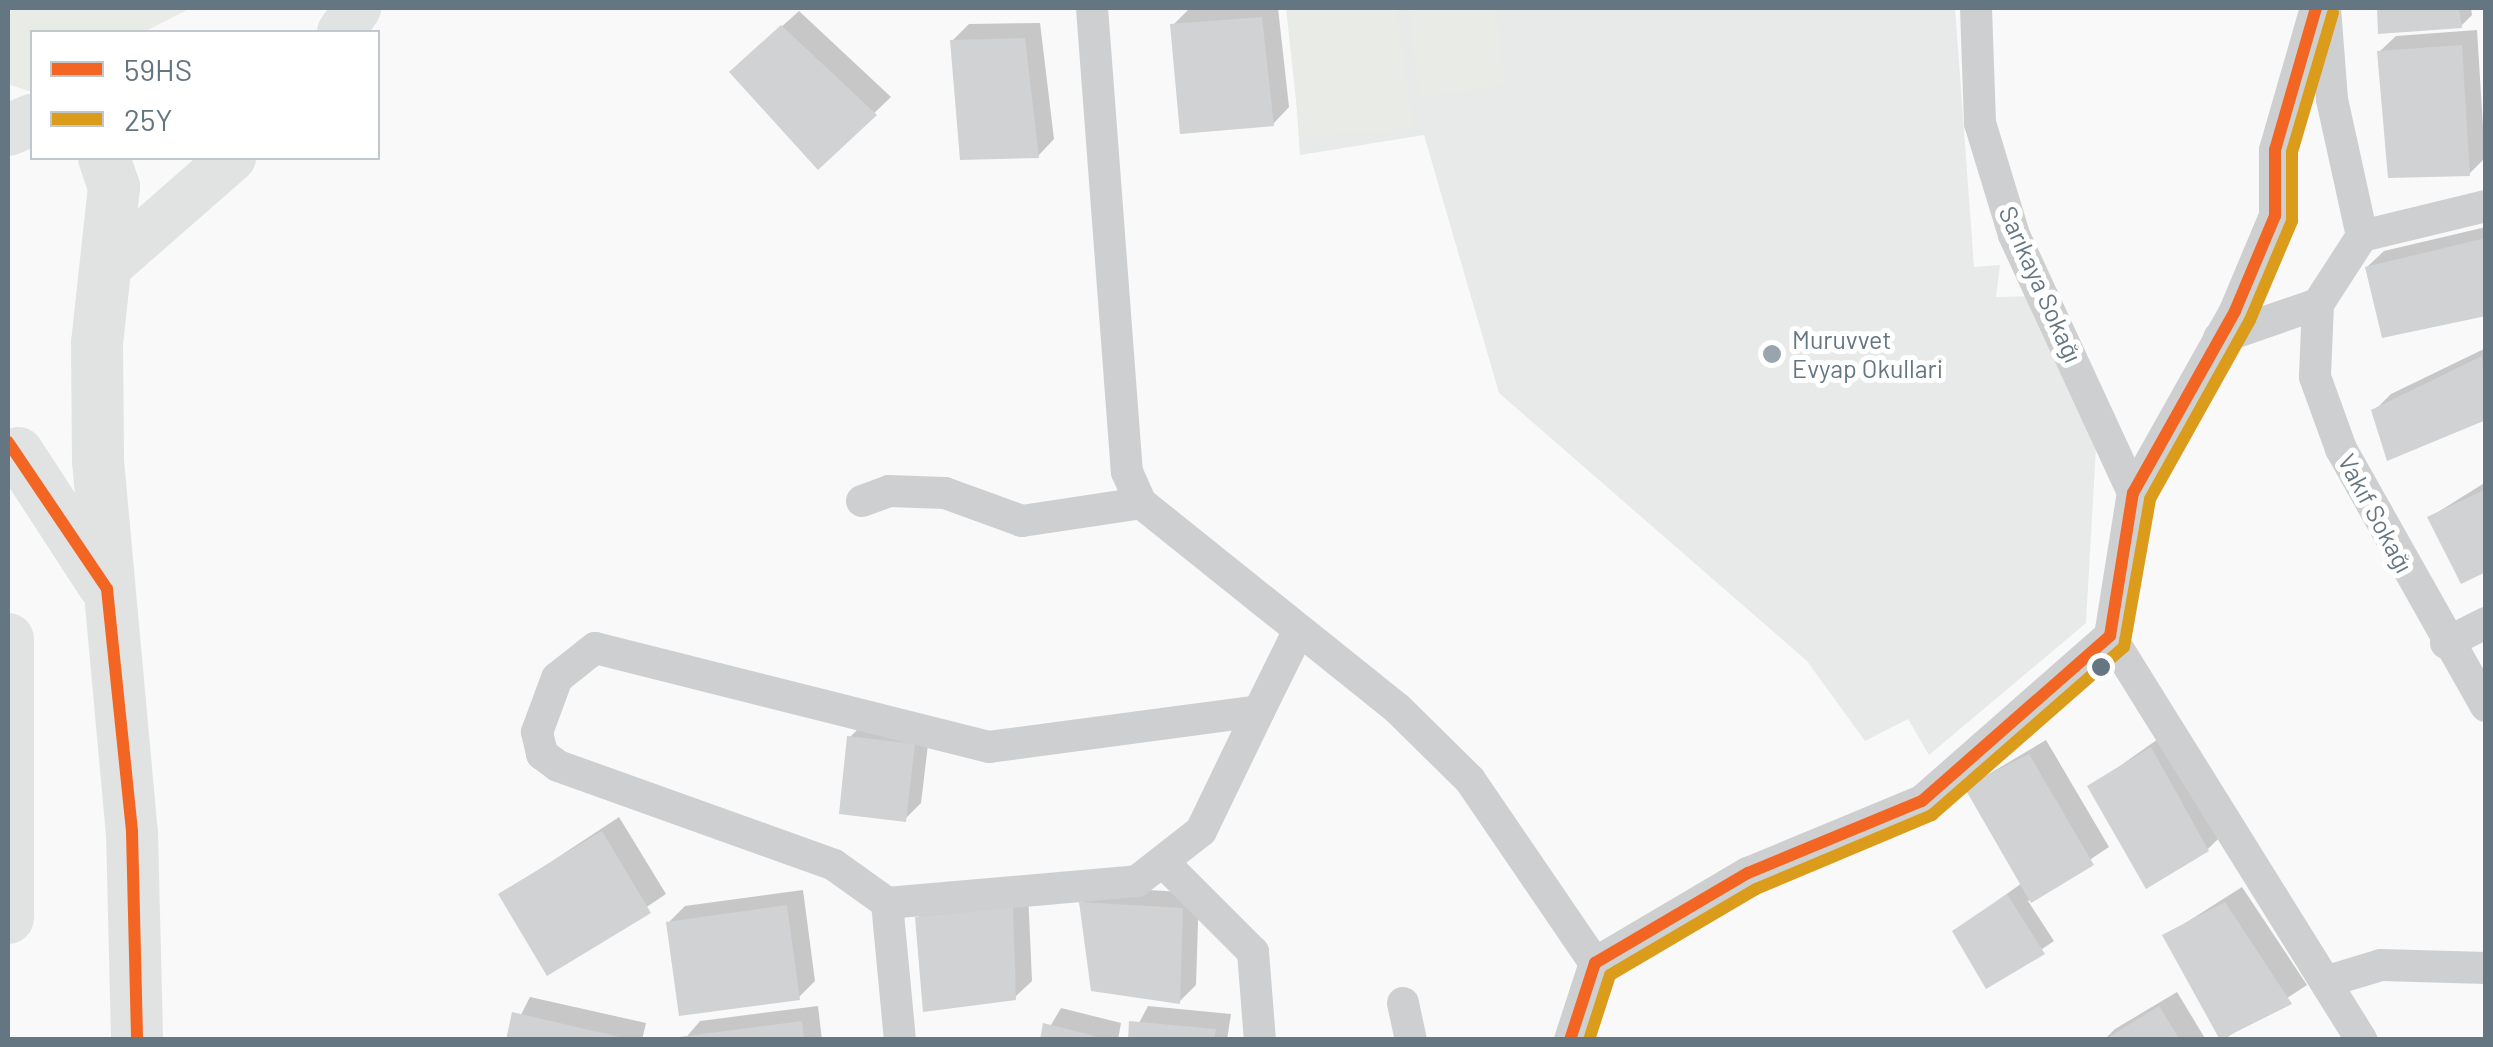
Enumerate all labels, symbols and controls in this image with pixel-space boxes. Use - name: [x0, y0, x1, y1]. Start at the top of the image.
- legend: [30, 30, 380, 160]
- text: 59HS: [124, 51, 192, 87]
- text: 25Y: [124, 101, 173, 137]
- street label: Sarıkaya Sokağı: [1993, 201, 2089, 367]
- place label: Muruvvet Evyap Okullari: [1792, 325, 1943, 384]
- marker: Muruvvet Evyap Okullari: [1761, 343, 1783, 365]
- street label: Vakıf Sokağı: [2332, 449, 2420, 577]
- unlabelled marker: [2091, 657, 2111, 677]

